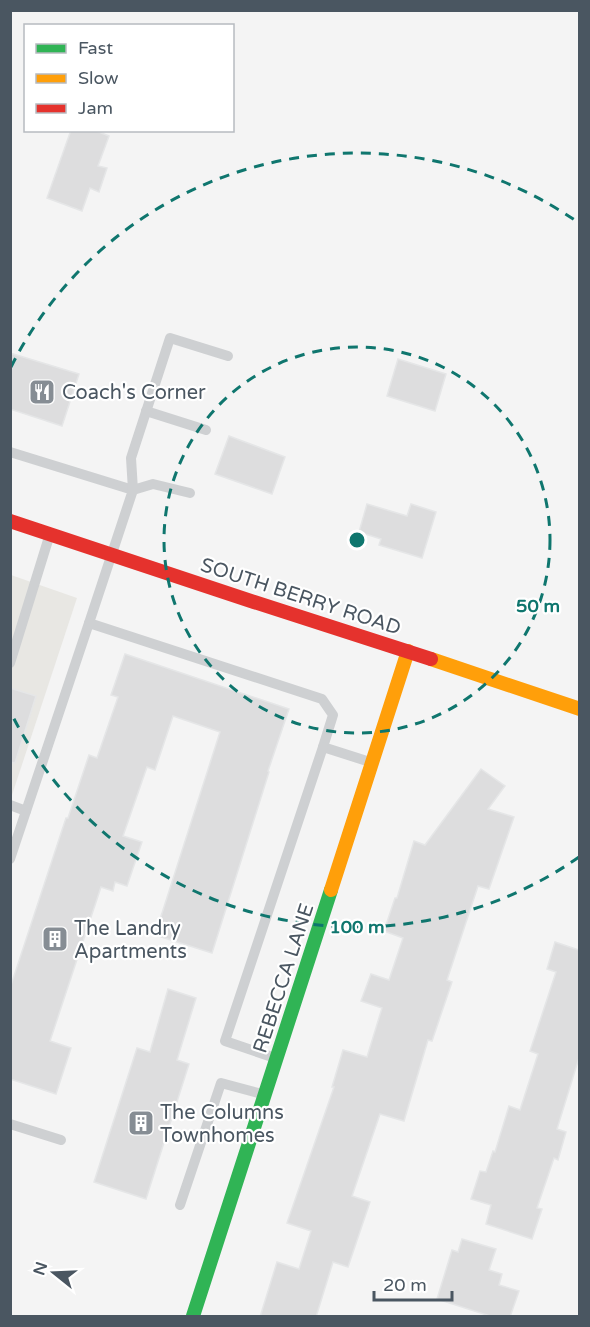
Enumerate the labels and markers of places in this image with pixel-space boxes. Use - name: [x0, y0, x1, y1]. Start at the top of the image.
- restaurant icon: Coach's Corner: [27, 377, 57, 407]
- place label: Coach's Corner: [62, 381, 206, 405]
- centre of rings: [347, 530, 367, 550]
- place label: The Landry Apartments: [74, 917, 187, 964]
- building icon: The Landry Apartments: [40, 924, 70, 954]
- place label: The Columns Townhomes: [160, 1101, 284, 1148]
- building icon: The Columns Townhomes: [126, 1108, 156, 1138]

